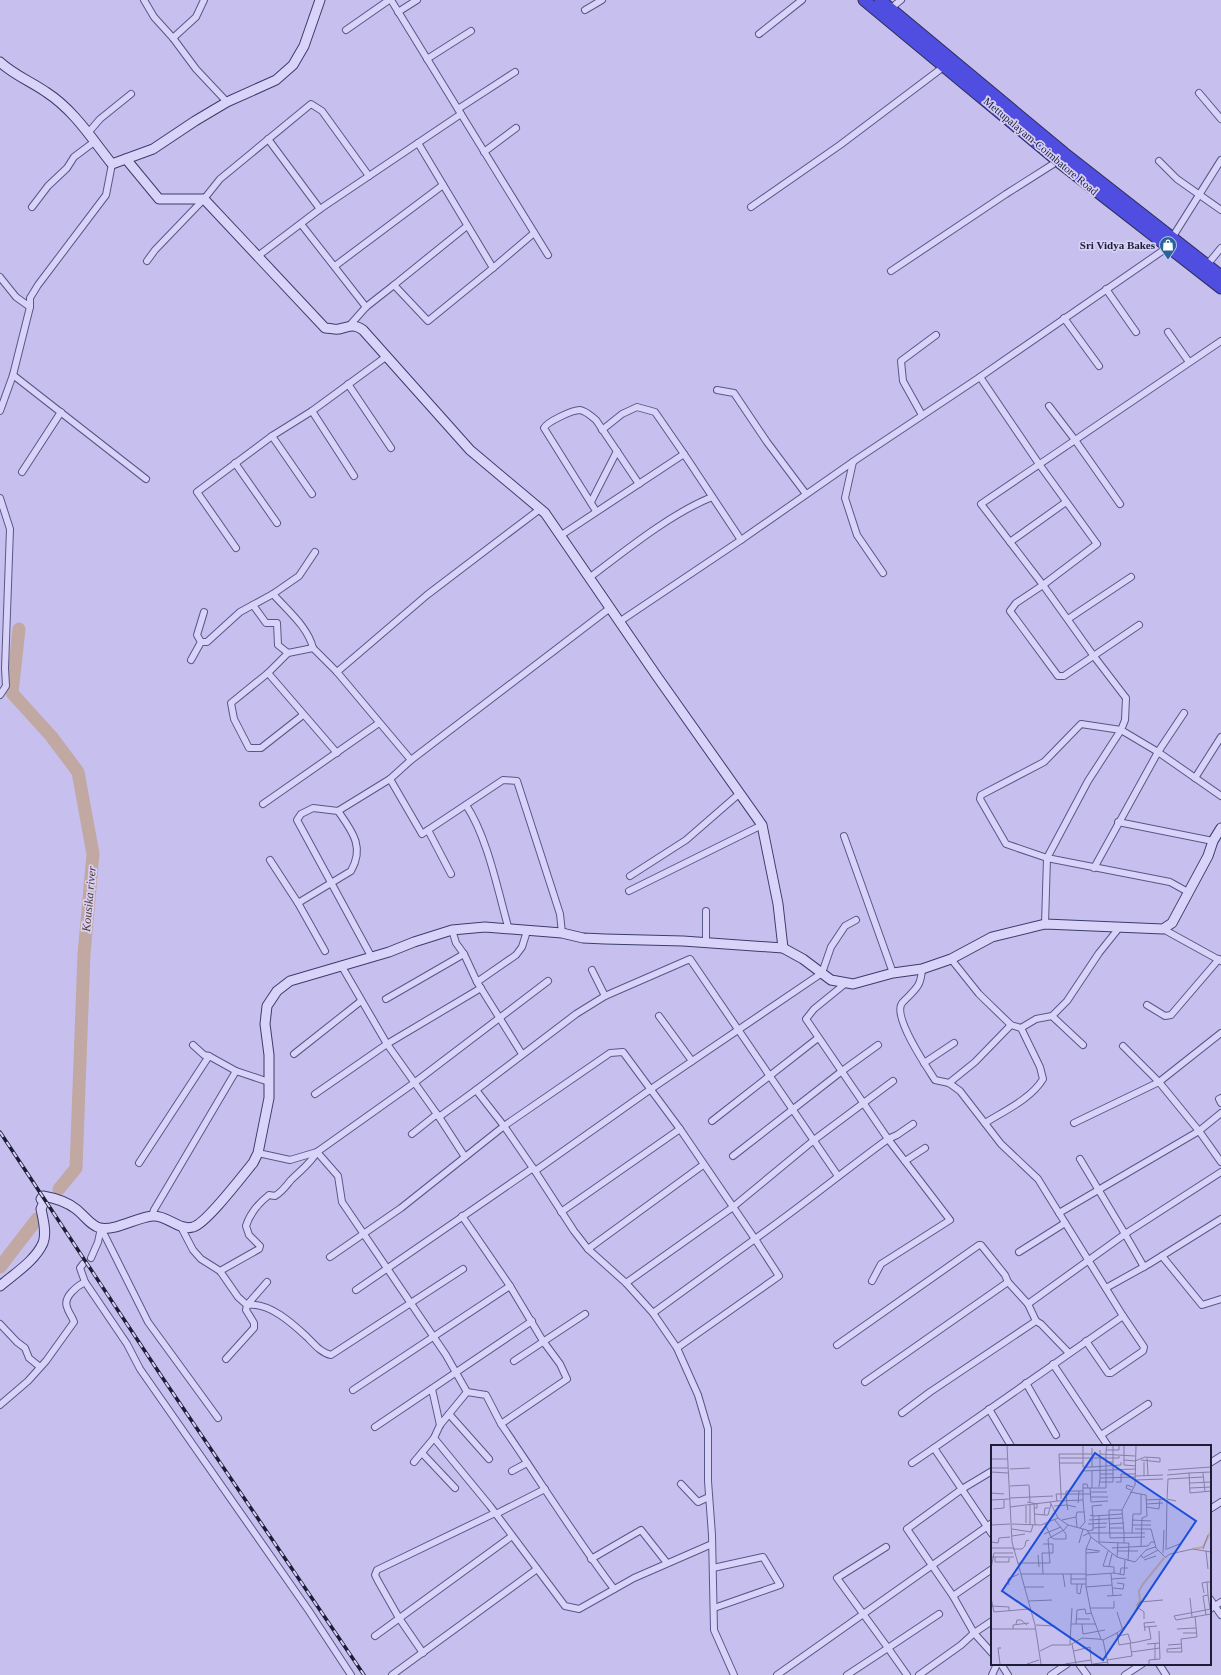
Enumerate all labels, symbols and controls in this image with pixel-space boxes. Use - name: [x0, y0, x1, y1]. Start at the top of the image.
- street label: Mettupalayam-Coimbatore Road: [982, 95, 1101, 198]
- shop icon: Sri Vidya Bakes: [1158, 235, 1178, 260]
- place label: Sri Vidya Bakes: [1080, 239, 1156, 251]
- water label: Kousika river: [79, 865, 99, 933]
- inset map: [991, 1445, 1211, 1665]

